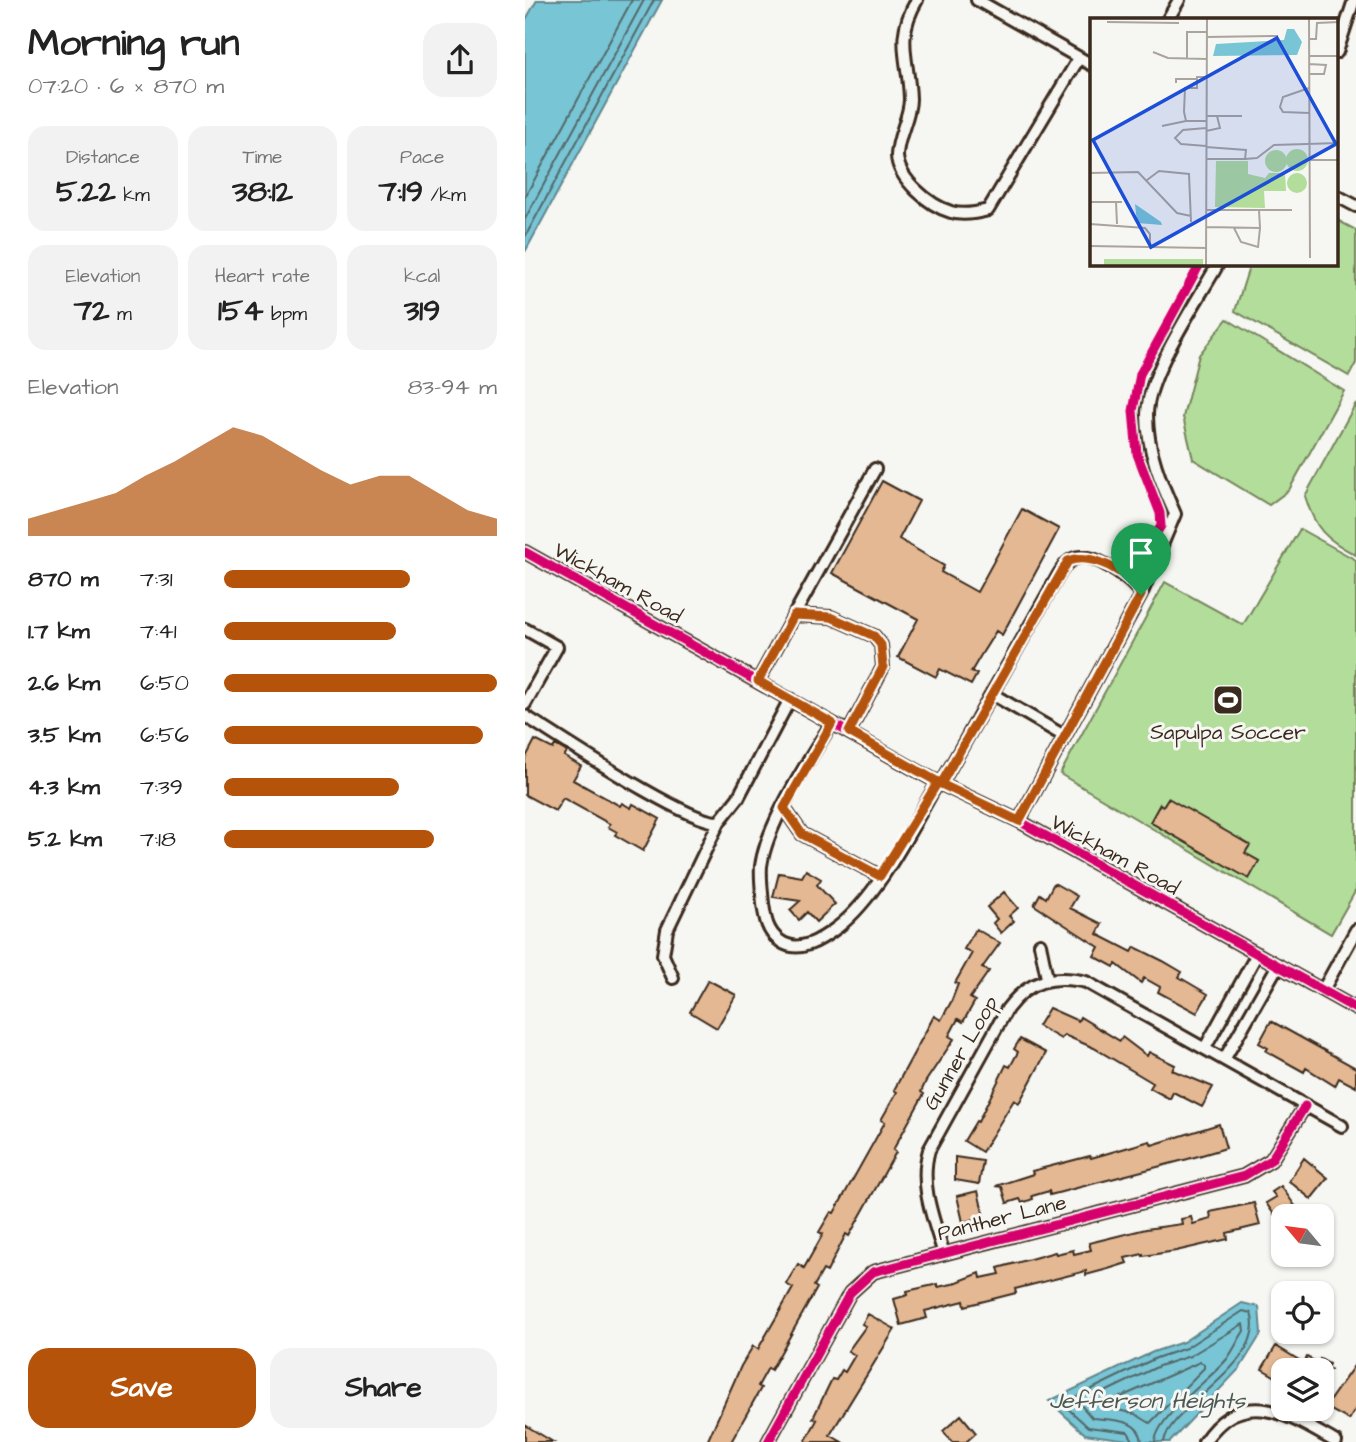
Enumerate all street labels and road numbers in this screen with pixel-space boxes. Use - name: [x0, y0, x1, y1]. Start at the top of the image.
- street label: Wickham Road: [548, 536, 688, 631]
- street label: Wickham Road: [1045, 808, 1185, 903]
- street label: Gunner Loop: [917, 990, 1006, 1116]
- street label: Panther Lane: [934, 1188, 1070, 1248]

